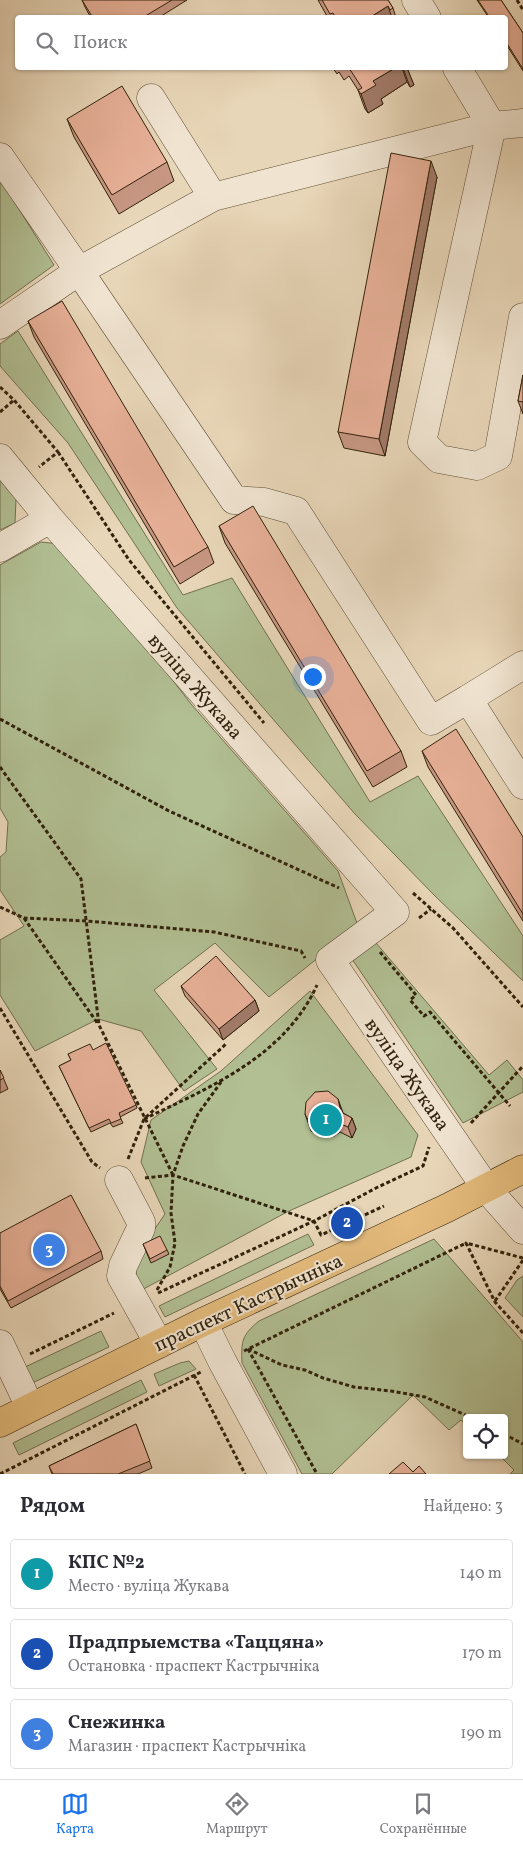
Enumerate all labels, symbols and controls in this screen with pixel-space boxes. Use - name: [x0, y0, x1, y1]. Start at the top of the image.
- search box: [15, 15, 508, 70]
- icon: search: [33, 29, 61, 57]
- text: Поиск: [73, 30, 127, 56]
- street label: вуліца Жукава: [140, 628, 249, 746]
- your location: [300, 664, 326, 690]
- street label: вуліца Жукава: [357, 1013, 456, 1137]
- pin: 1: [310, 1101, 342, 1139]
- pin: 2: [331, 1204, 363, 1242]
- pin: 3: [33, 1231, 65, 1269]
- street label: праспект Кастрычніка: [150, 1248, 348, 1360]
- map controls: [463, 1414, 508, 1459]
- button: locate: [463, 1414, 508, 1459]
- text: Рядом: [20, 1492, 85, 1521]
- text: Найдено: 3: [423, 1496, 503, 1518]
- text: КПС №2: [68, 1550, 145, 1576]
- text: 1: [34, 1563, 40, 1585]
- text: 140 m: [460, 1563, 502, 1585]
- text: Место · вуліца Жукава: [68, 1576, 229, 1598]
- text: Прадпрыемства «Таццяна»: [68, 1630, 324, 1656]
- text: 2: [33, 1643, 41, 1665]
- text: 170 m: [462, 1643, 502, 1665]
- text: Остановка · праспект Кастрычніка: [68, 1656, 320, 1678]
- text: Снежинка: [68, 1710, 165, 1736]
- text: 3: [33, 1723, 41, 1745]
- text: 190 m: [460, 1723, 502, 1745]
- text: Магазин · праспект Кастрычніка: [68, 1736, 306, 1758]
- tab: Карта: [56, 1790, 94, 1839]
- tab: Маршрут: [206, 1790, 268, 1839]
- tab: Сохранённые: [380, 1790, 467, 1839]

